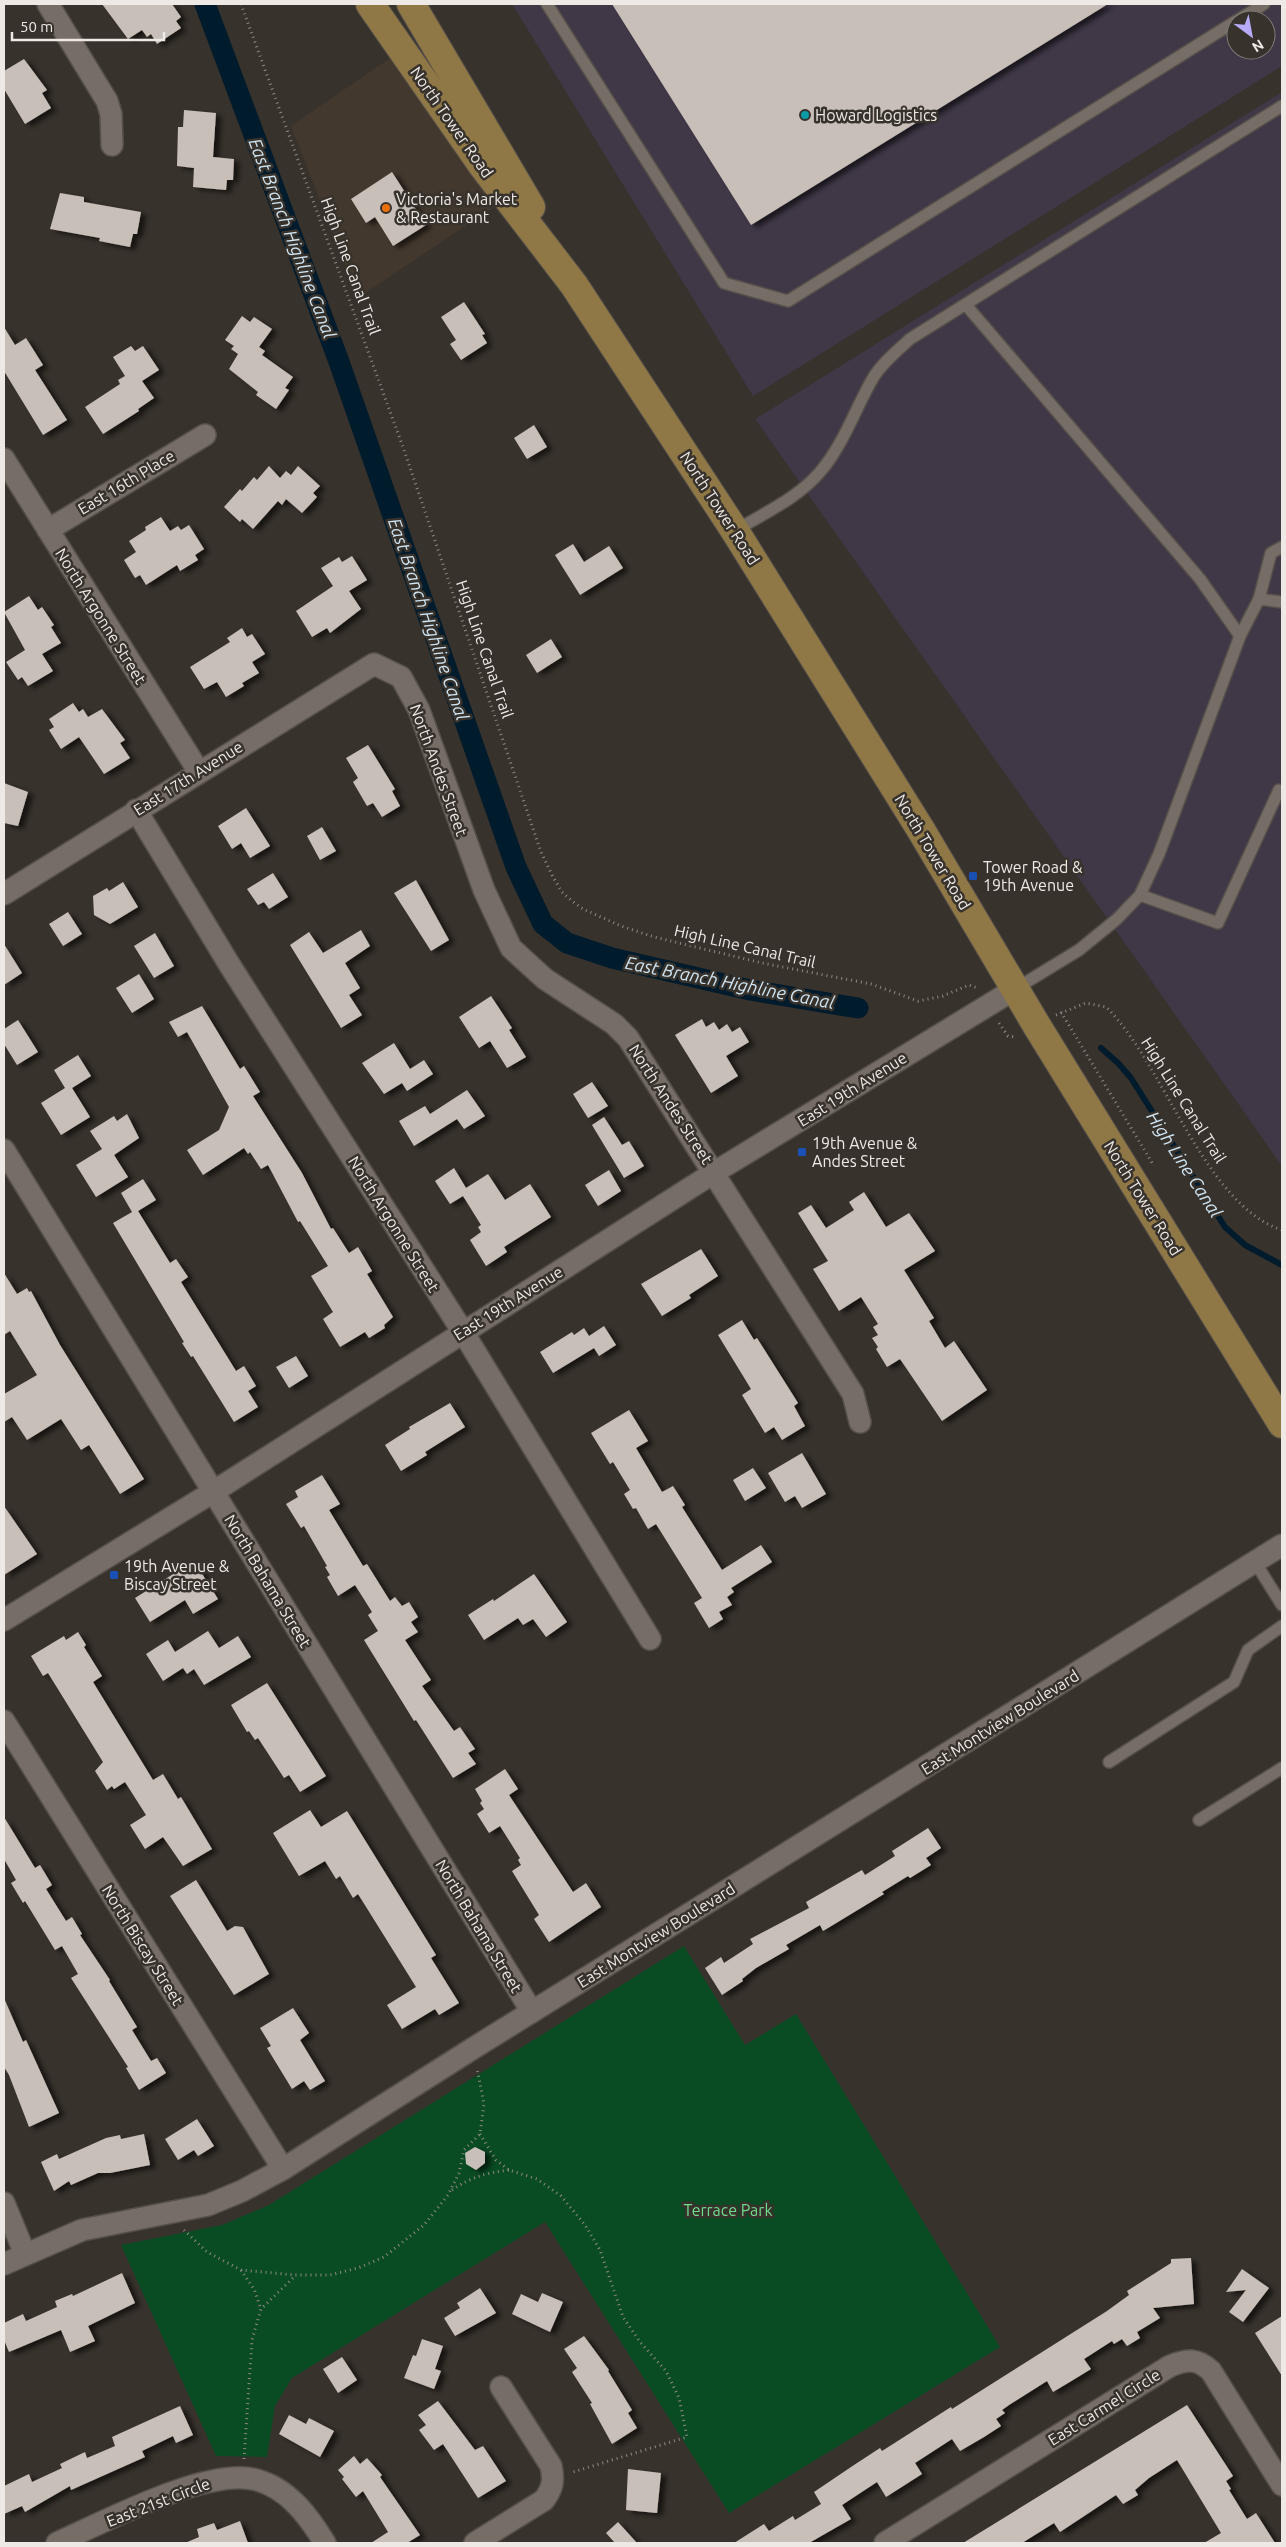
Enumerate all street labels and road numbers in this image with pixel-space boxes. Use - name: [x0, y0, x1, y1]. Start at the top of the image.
- street label: North Tower Road: [407, 63, 497, 181]
- street label: High Line Canal Trail: [318, 195, 384, 337]
- street label: East 16th Place: [74, 446, 178, 518]
- street label: North Tower Road: [677, 448, 763, 568]
- street label: North Argonne Street: [52, 545, 150, 688]
- street label: High Line Canal Trail: [453, 578, 517, 720]
- street label: North Andes Street: [407, 702, 471, 839]
- street label: East 17th Avenue: [130, 737, 246, 819]
- street label: North Tower Road: [891, 791, 975, 913]
- street label: High Line Canal Trail: [672, 921, 818, 971]
- street label: High Line Canal Trail: [1138, 1034, 1230, 1166]
- street label: North Andes Street: [626, 1041, 717, 1168]
- street label: East 19th Avenue: [794, 1048, 910, 1130]
- street label: North Tower Road: [1101, 1138, 1185, 1258]
- street label: North Argonne Street: [345, 1153, 443, 1296]
- street label: East 19th Avenue: [450, 1262, 566, 1344]
- street label: North Bahama Street: [221, 1511, 315, 1651]
- street label: East Montview Boulevard: [918, 1666, 1082, 1778]
- street label: North Bahama Street: [432, 1856, 526, 1996]
- street label: East Montview Boulevard: [574, 1879, 738, 1991]
- street label: North Biscay Street: [99, 1881, 188, 2009]
- street label: East Carmel Circle: [1045, 2365, 1163, 2449]
- street label: East 21st Circle: [104, 2474, 212, 2530]

